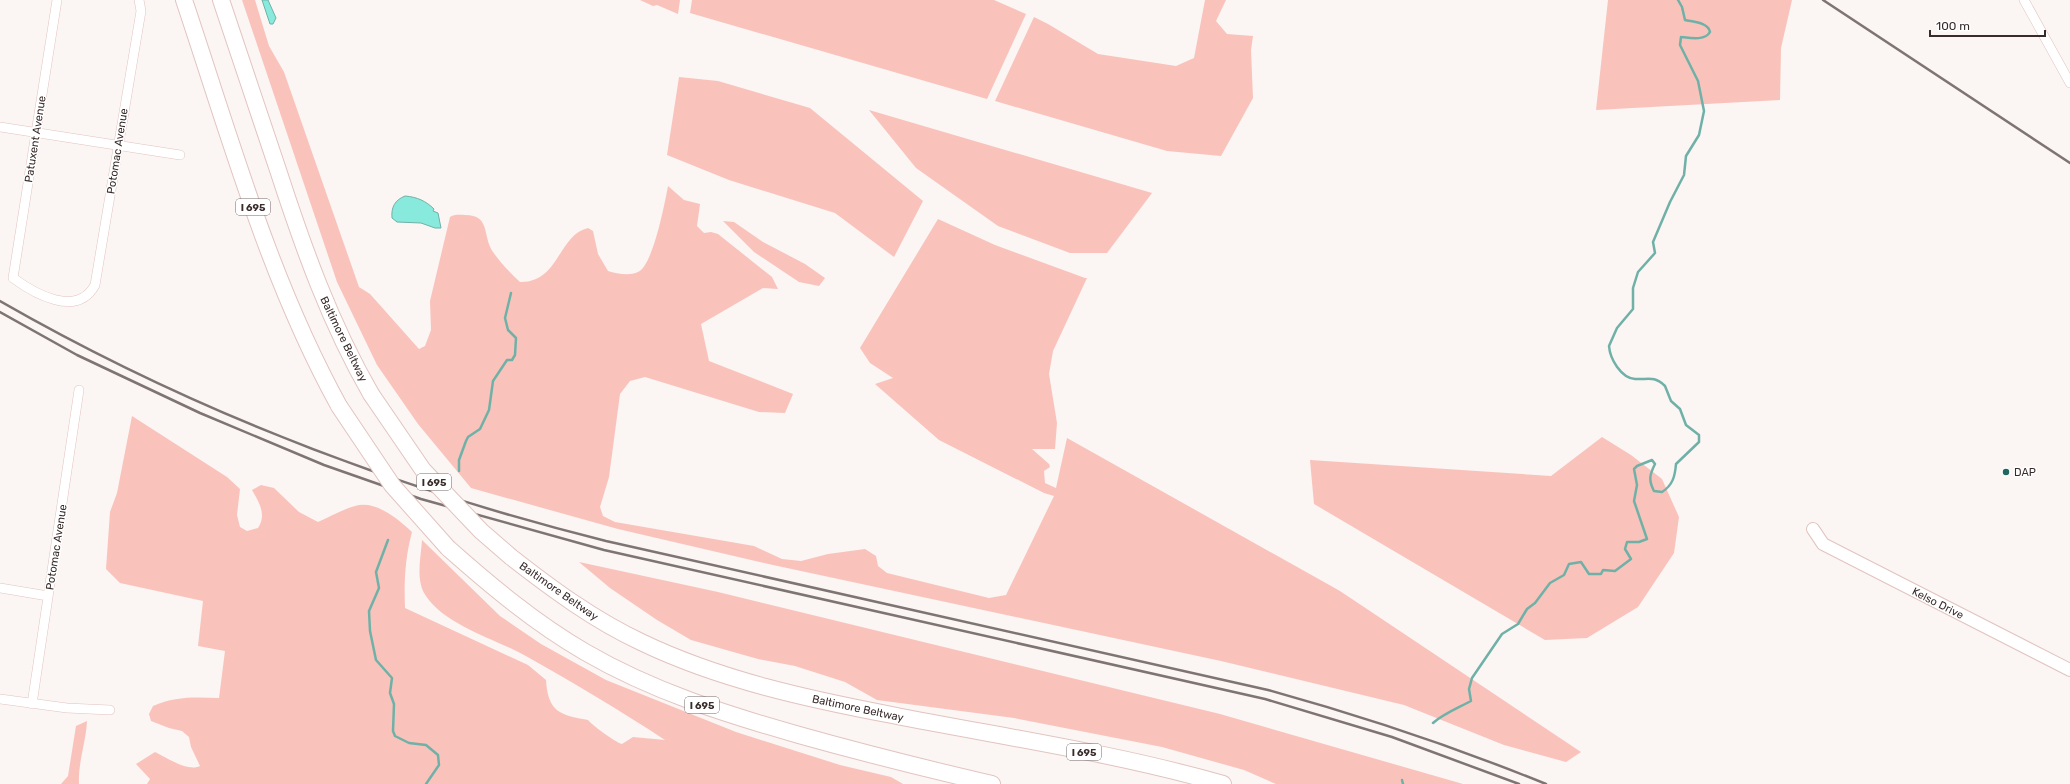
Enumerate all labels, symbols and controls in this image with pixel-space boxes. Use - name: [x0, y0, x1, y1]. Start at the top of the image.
- scale bar: [1930, 12, 2045, 38]
- text: 100 m: [1936, 19, 1970, 33]
- street label: Patuxent Avenue: [22, 95, 49, 183]
- street label: Potomac Avenue: [104, 107, 131, 195]
- road number: I 695: [236, 199, 270, 215]
- street label: Baltimore Beltway: [317, 294, 370, 384]
- place label: DAP: [2014, 466, 2036, 479]
- marker: DAP: [2001, 467, 2011, 477]
- road number: I 695: [417, 474, 451, 490]
- street label: Potomac Avenue: [43, 503, 70, 591]
- street label: Baltimore Beltway: [517, 559, 601, 623]
- street label: Kelso Drive: [1910, 585, 1966, 622]
- street label: Baltimore Beltway: [811, 692, 905, 725]
- road number: I 695: [685, 697, 719, 713]
- road number: I 695: [1067, 744, 1101, 760]

